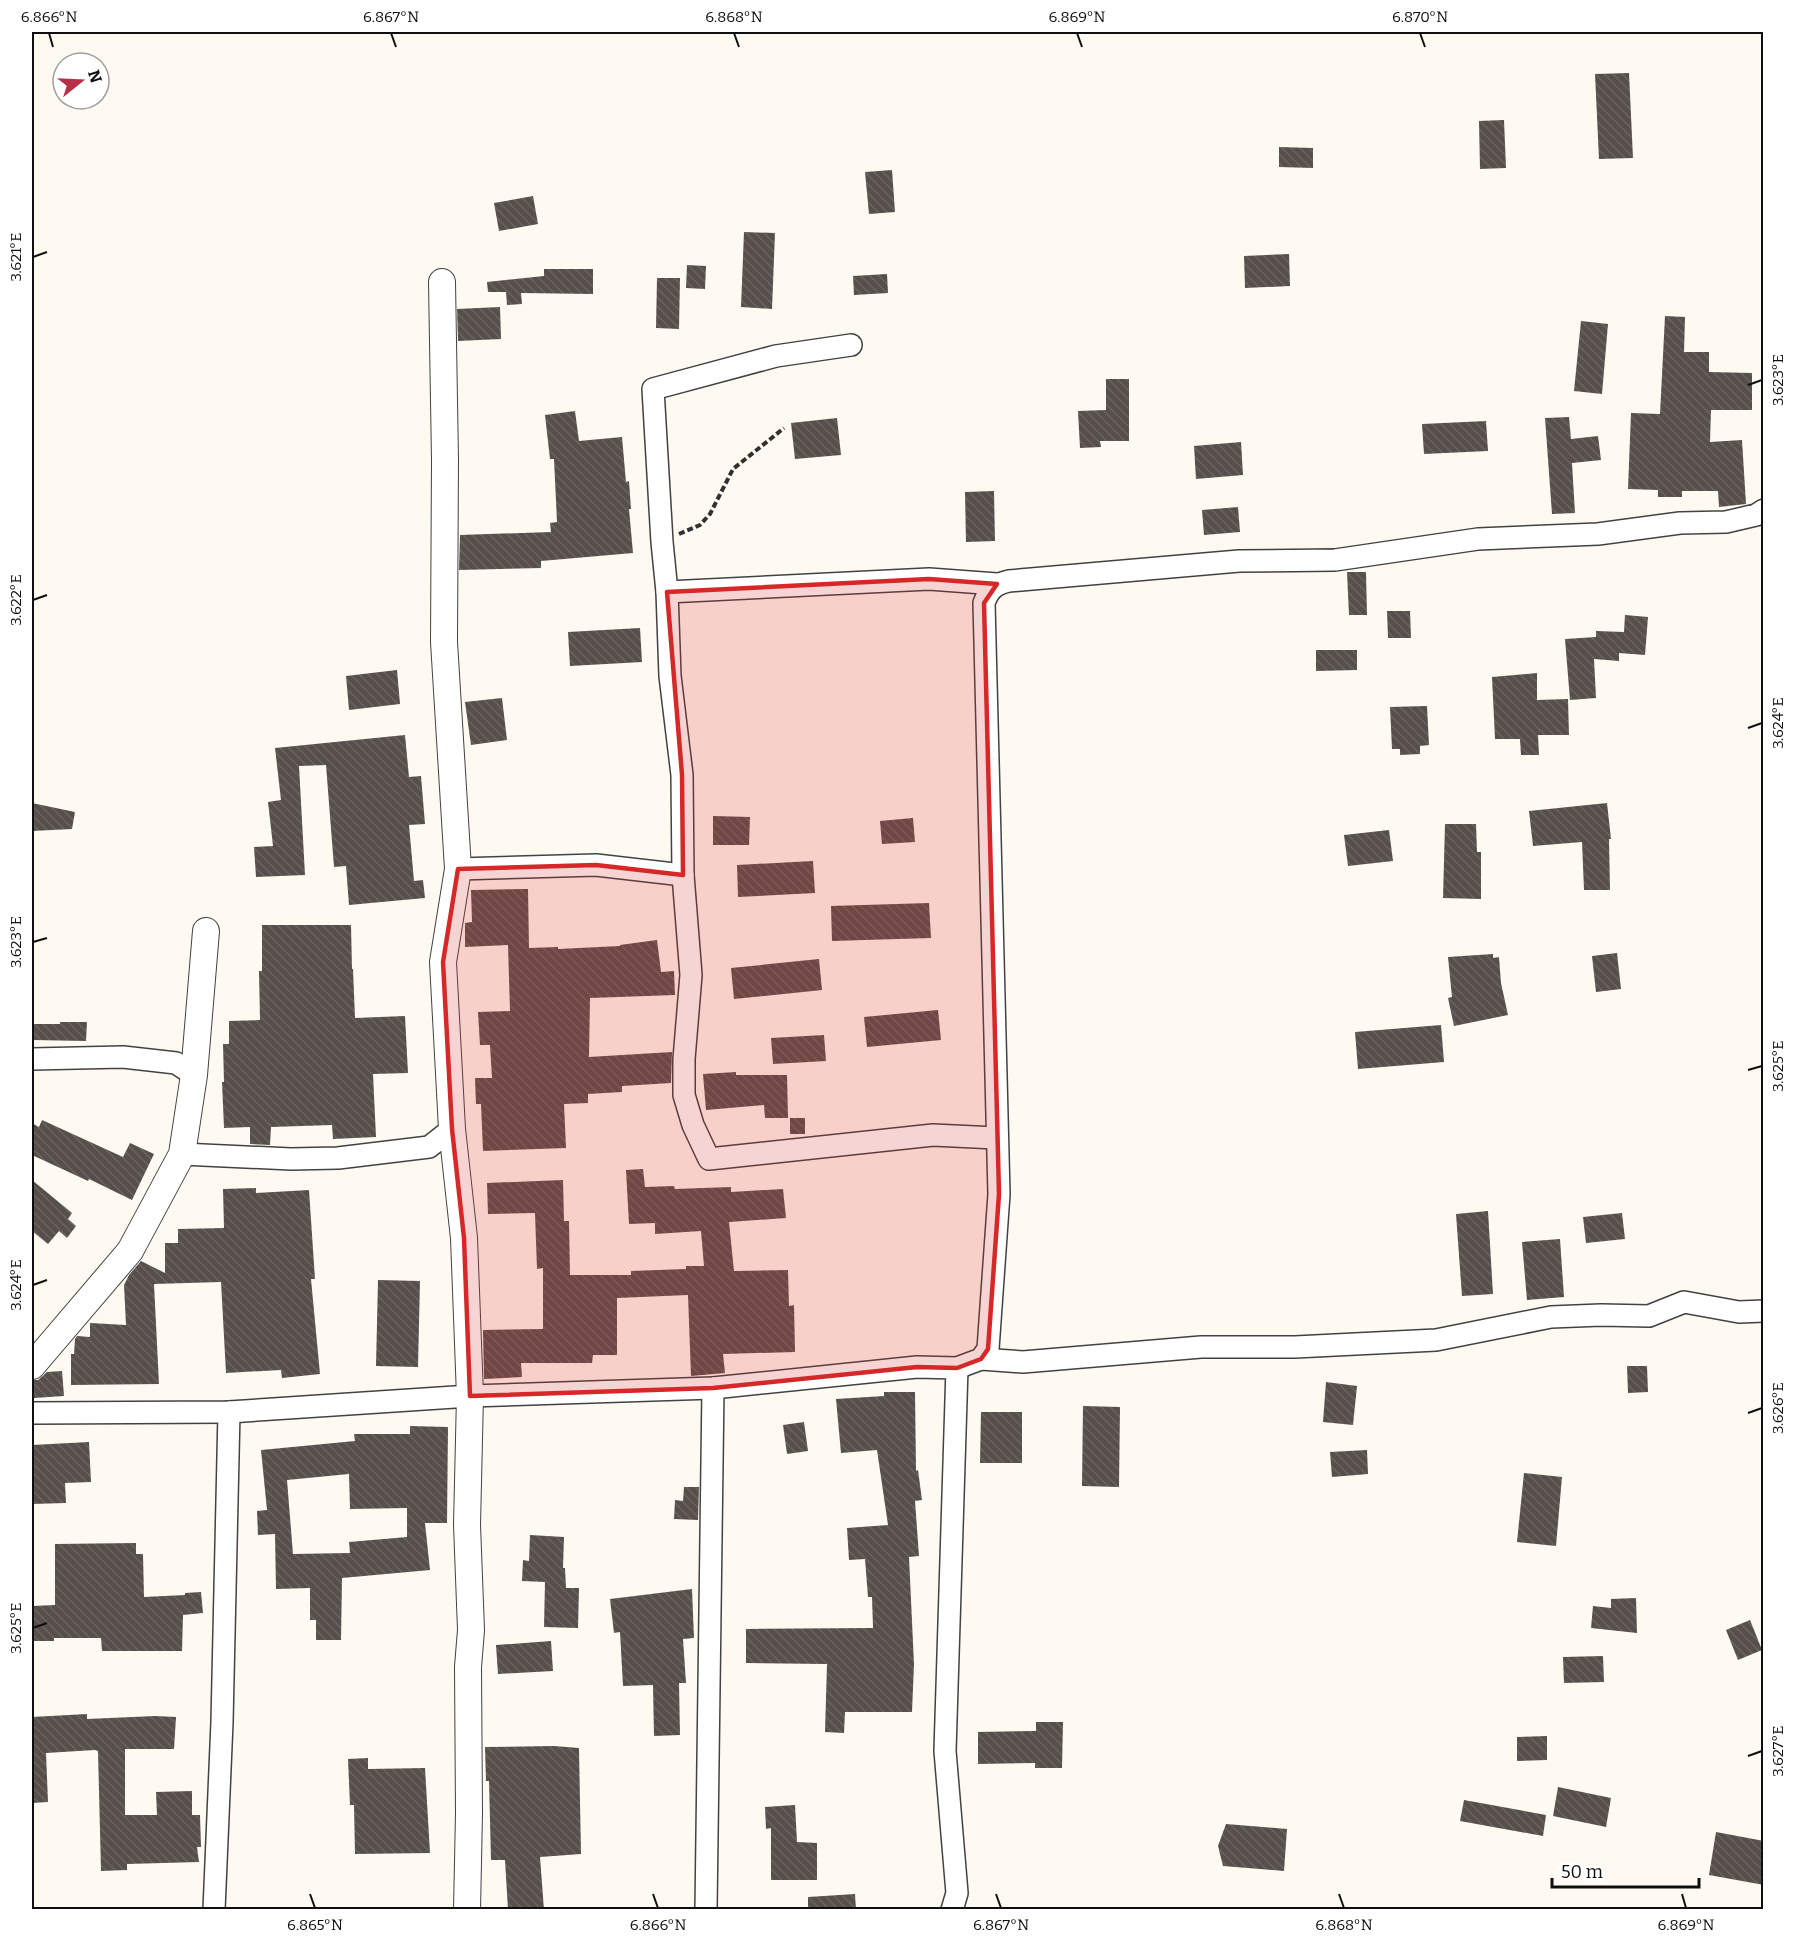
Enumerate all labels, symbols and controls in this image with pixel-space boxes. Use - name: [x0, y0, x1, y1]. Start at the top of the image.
- text: 6.866°N: [21, 8, 77, 26]
- text: 6.867°N: [363, 8, 419, 26]
- text: 6.868°N: [705, 8, 763, 26]
- text: 6.869°N: [1049, 8, 1106, 26]
- text: 6.870°N: [1392, 8, 1448, 26]
- north arrow: [51, 51, 111, 111]
- text: N: [84, 68, 106, 85]
- text: 3.621°E: [7, 233, 25, 281]
- text: 3.623°E: [1769, 354, 1787, 406]
- text: 3.622°E: [7, 574, 25, 626]
- text: 3.624°E: [1769, 697, 1787, 749]
- text: 3.623°E: [7, 916, 25, 968]
- text: 3.625°E: [1769, 1040, 1787, 1092]
- text: 3.624°E: [7, 1259, 25, 1311]
- text: 3.626°E: [1769, 1382, 1787, 1434]
- text: 3.625°E: [7, 1602, 25, 1654]
- text: 3.627°E: [1769, 1725, 1787, 1777]
- scale bar: [1552, 1851, 1699, 1889]
- text: 50 m: [1561, 1861, 1603, 1883]
- text: 6.865°N: [287, 1916, 343, 1934]
- text: 6.866°N: [630, 1916, 686, 1934]
- text: 6.867°N: [973, 1916, 1029, 1934]
- text: 6.868°N: [1315, 1916, 1373, 1934]
- text: 6.869°N: [1658, 1916, 1715, 1934]

